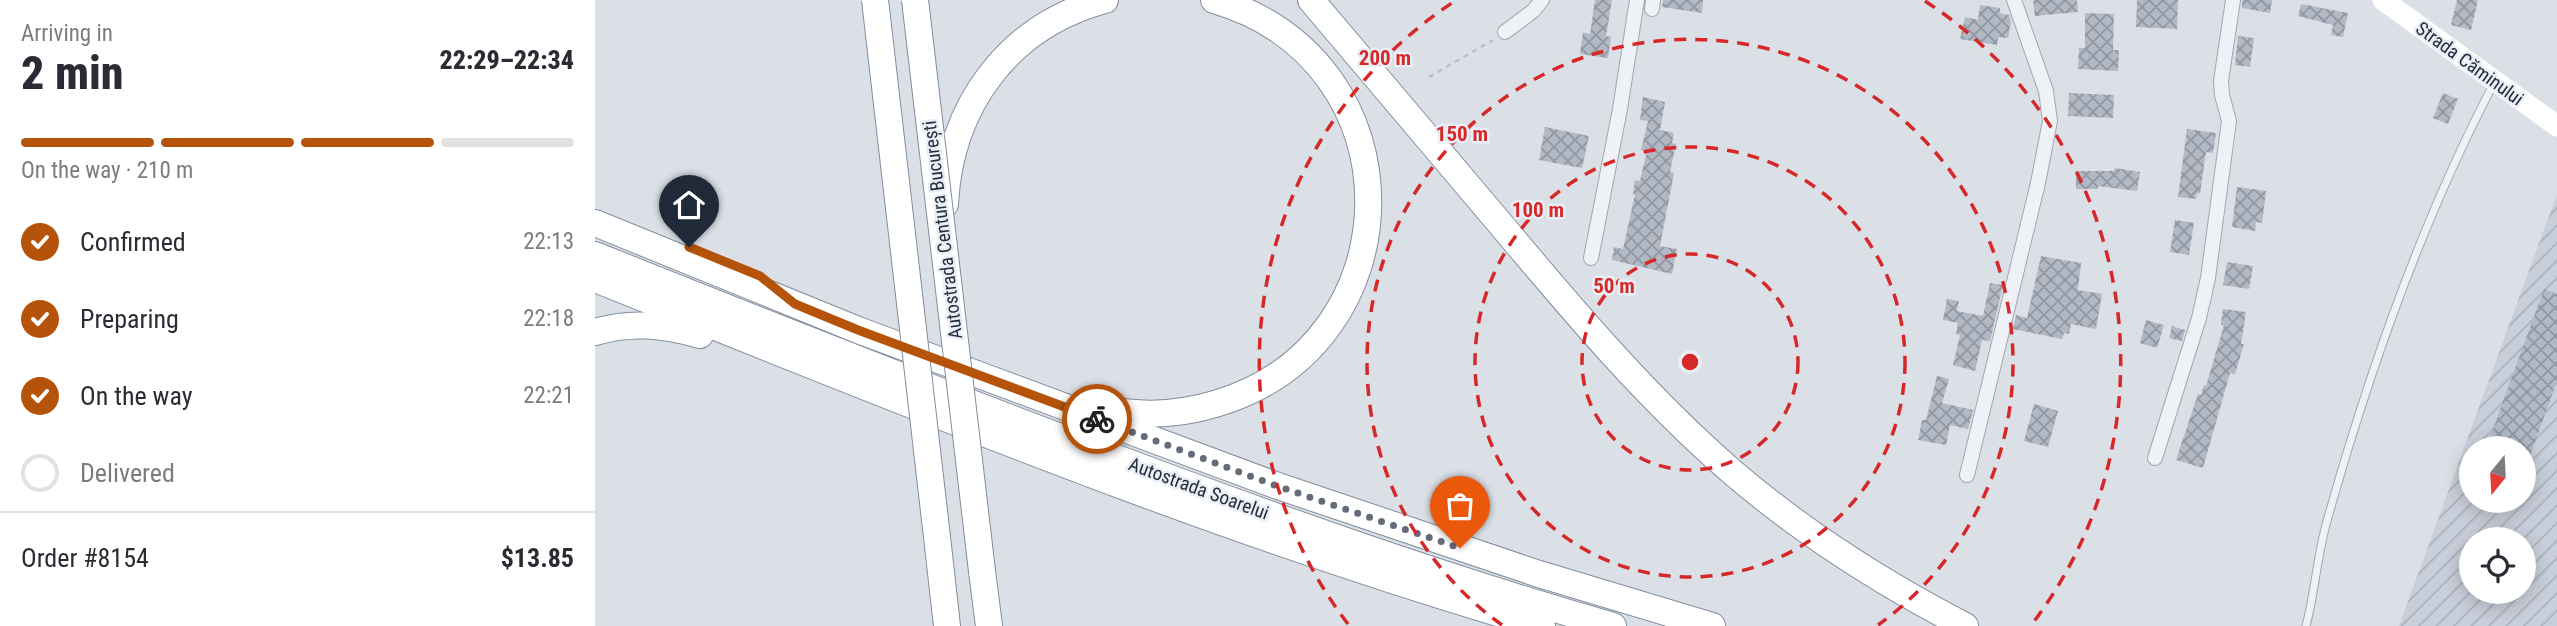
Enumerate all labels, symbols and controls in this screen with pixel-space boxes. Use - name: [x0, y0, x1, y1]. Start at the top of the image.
- street label: Strada Căminului: [2411, 17, 2528, 110]
- text: Arriving in: [21, 20, 113, 47]
- text: 22:29–22:34: [440, 45, 574, 75]
- text: 2 min: [21, 46, 124, 100]
- text: 200 m: [1359, 46, 1411, 70]
- street label: Autostrada Centura București: [918, 119, 967, 341]
- text: 150 m: [1436, 122, 1488, 146]
- text: On the way · 210 m: [21, 157, 193, 184]
- pin: [659, 175, 719, 247]
- icon: home: [670, 186, 708, 224]
- text: 100 m: [1512, 198, 1564, 222]
- icon: check: [21, 223, 59, 261]
- text: Confirmed: [80, 227, 186, 257]
- text: 22:13: [523, 228, 574, 255]
- text: 50 m: [1593, 274, 1635, 298]
- icon: check: [21, 300, 59, 338]
- text: Preparing: [80, 304, 179, 334]
- text: 22:18: [523, 305, 574, 332]
- centre of rings: [1678, 350, 1702, 374]
- icon: check: [21, 377, 59, 415]
- text: On the way: [80, 381, 193, 411]
- text: 22:21: [523, 382, 574, 409]
- courier: [1062, 384, 1132, 454]
- icon: bike: [1078, 400, 1116, 438]
- north arrow: [2459, 436, 2536, 513]
- map controls: [2459, 436, 2536, 604]
- street label: Autostrada Soarelui: [1126, 452, 1272, 525]
- text: Delivered: [80, 458, 175, 488]
- pin: [1430, 476, 1490, 548]
- icon: bag: [1441, 487, 1479, 525]
- button: locate: [2459, 527, 2536, 604]
- text: Order #8154: [21, 543, 149, 573]
- text: $13.85: [501, 543, 574, 573]

